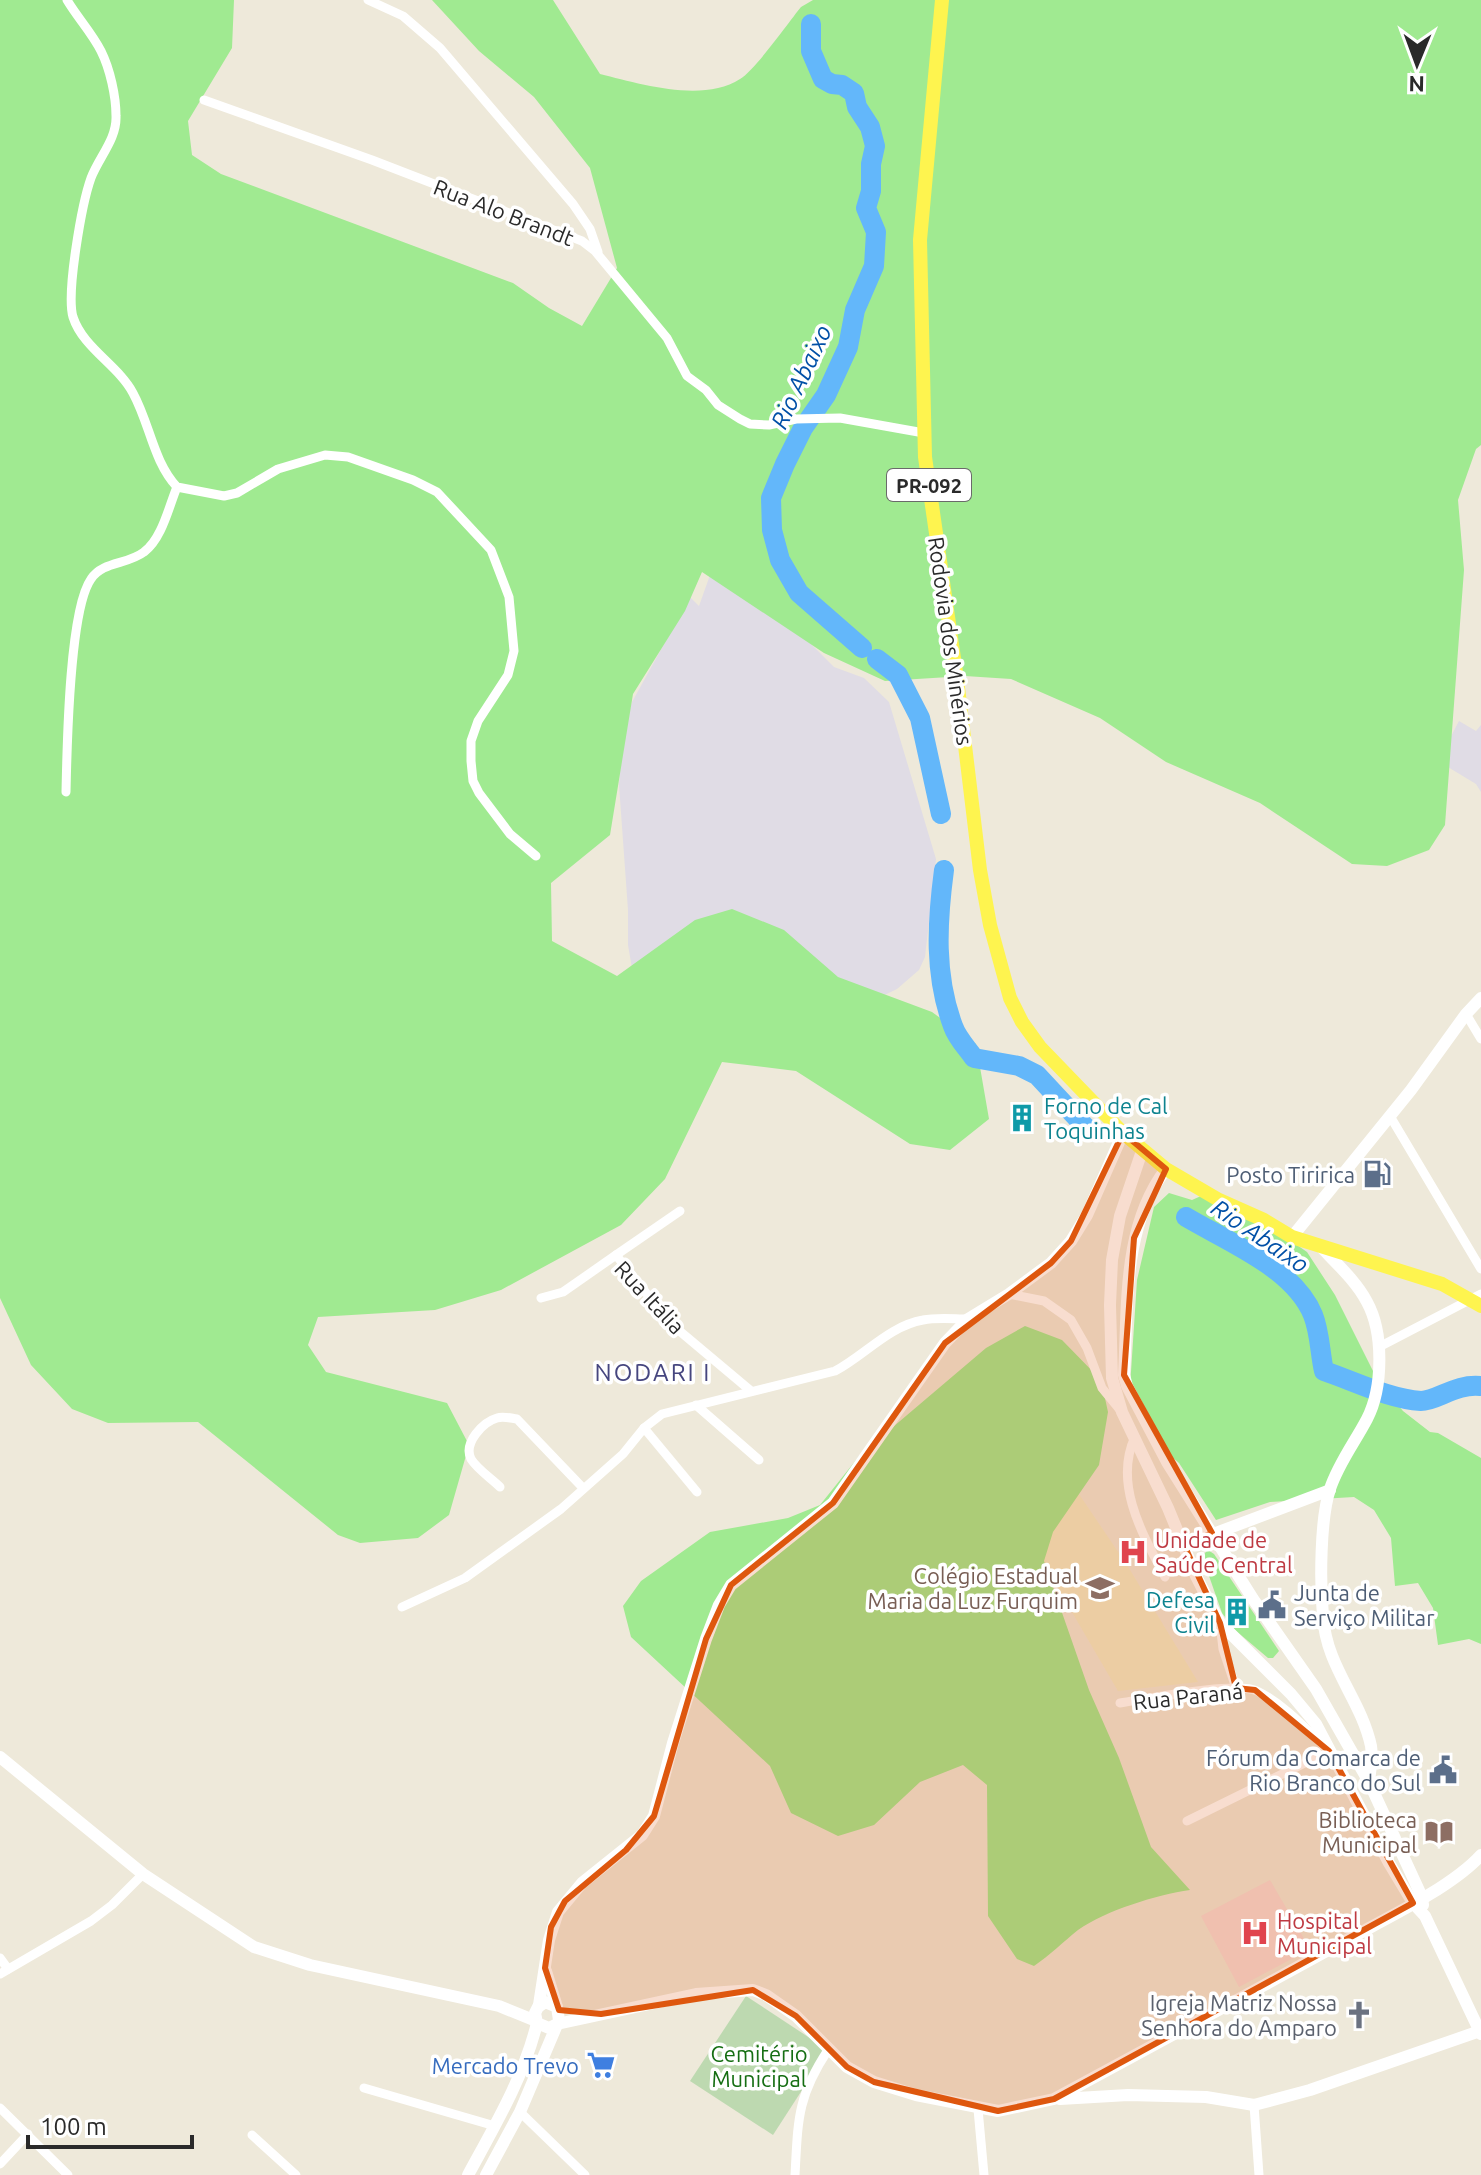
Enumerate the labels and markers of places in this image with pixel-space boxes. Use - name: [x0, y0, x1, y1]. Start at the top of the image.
- place label: Forno de Cal Toquinhas: [1044, 1093, 1168, 1143]
- building icon: Forno de Cal Toquinhas: [1007, 1103, 1037, 1133]
- fuel station icon: Posto Tiririca: [1362, 1159, 1392, 1189]
- place label: Posto Tiririca: [1226, 1162, 1355, 1187]
- place label: Unidade de Saúde Central: [1155, 1527, 1293, 1577]
- hospital icon: Unidade de Saúde Central: [1118, 1537, 1148, 1567]
- place label: Colégio Estadual Maria da Luz Furquim: [868, 1563, 1078, 1613]
- school or university icon: Colégio Estadual Maria da Luz Furquim: [1085, 1573, 1115, 1603]
- place label: Junta de Serviço Militar: [1294, 1580, 1435, 1630]
- place label: Defesa Civil: [1146, 1587, 1215, 1637]
- public building icon: Junta de Serviço Militar: [1257, 1590, 1287, 1620]
- building icon: Defesa Civil: [1222, 1597, 1252, 1627]
- place label: Fórum da Comarca de Rio Branco do Sul: [1206, 1745, 1421, 1795]
- public building icon: Fórum da Comarca de Rio Branco do Sul: [1428, 1755, 1458, 1785]
- place label: Biblioteca Municipal: [1319, 1807, 1417, 1857]
- library icon: Biblioteca Municipal: [1424, 1817, 1454, 1847]
- place label: Hospital Municipal: [1277, 1908, 1372, 1958]
- hospital icon: Hospital Municipal: [1240, 1918, 1270, 1948]
- place label: Igreja Matriz Nossa Senhora do Amparo: [1141, 1990, 1337, 2040]
- church icon: Igreja Matriz Nossa Senhora do Amparo: [1344, 2000, 1374, 2030]
- supermarket icon: Mercado Trevo: [586, 2050, 616, 2080]
- place label: Mercado Trevo: [432, 2053, 579, 2078]

